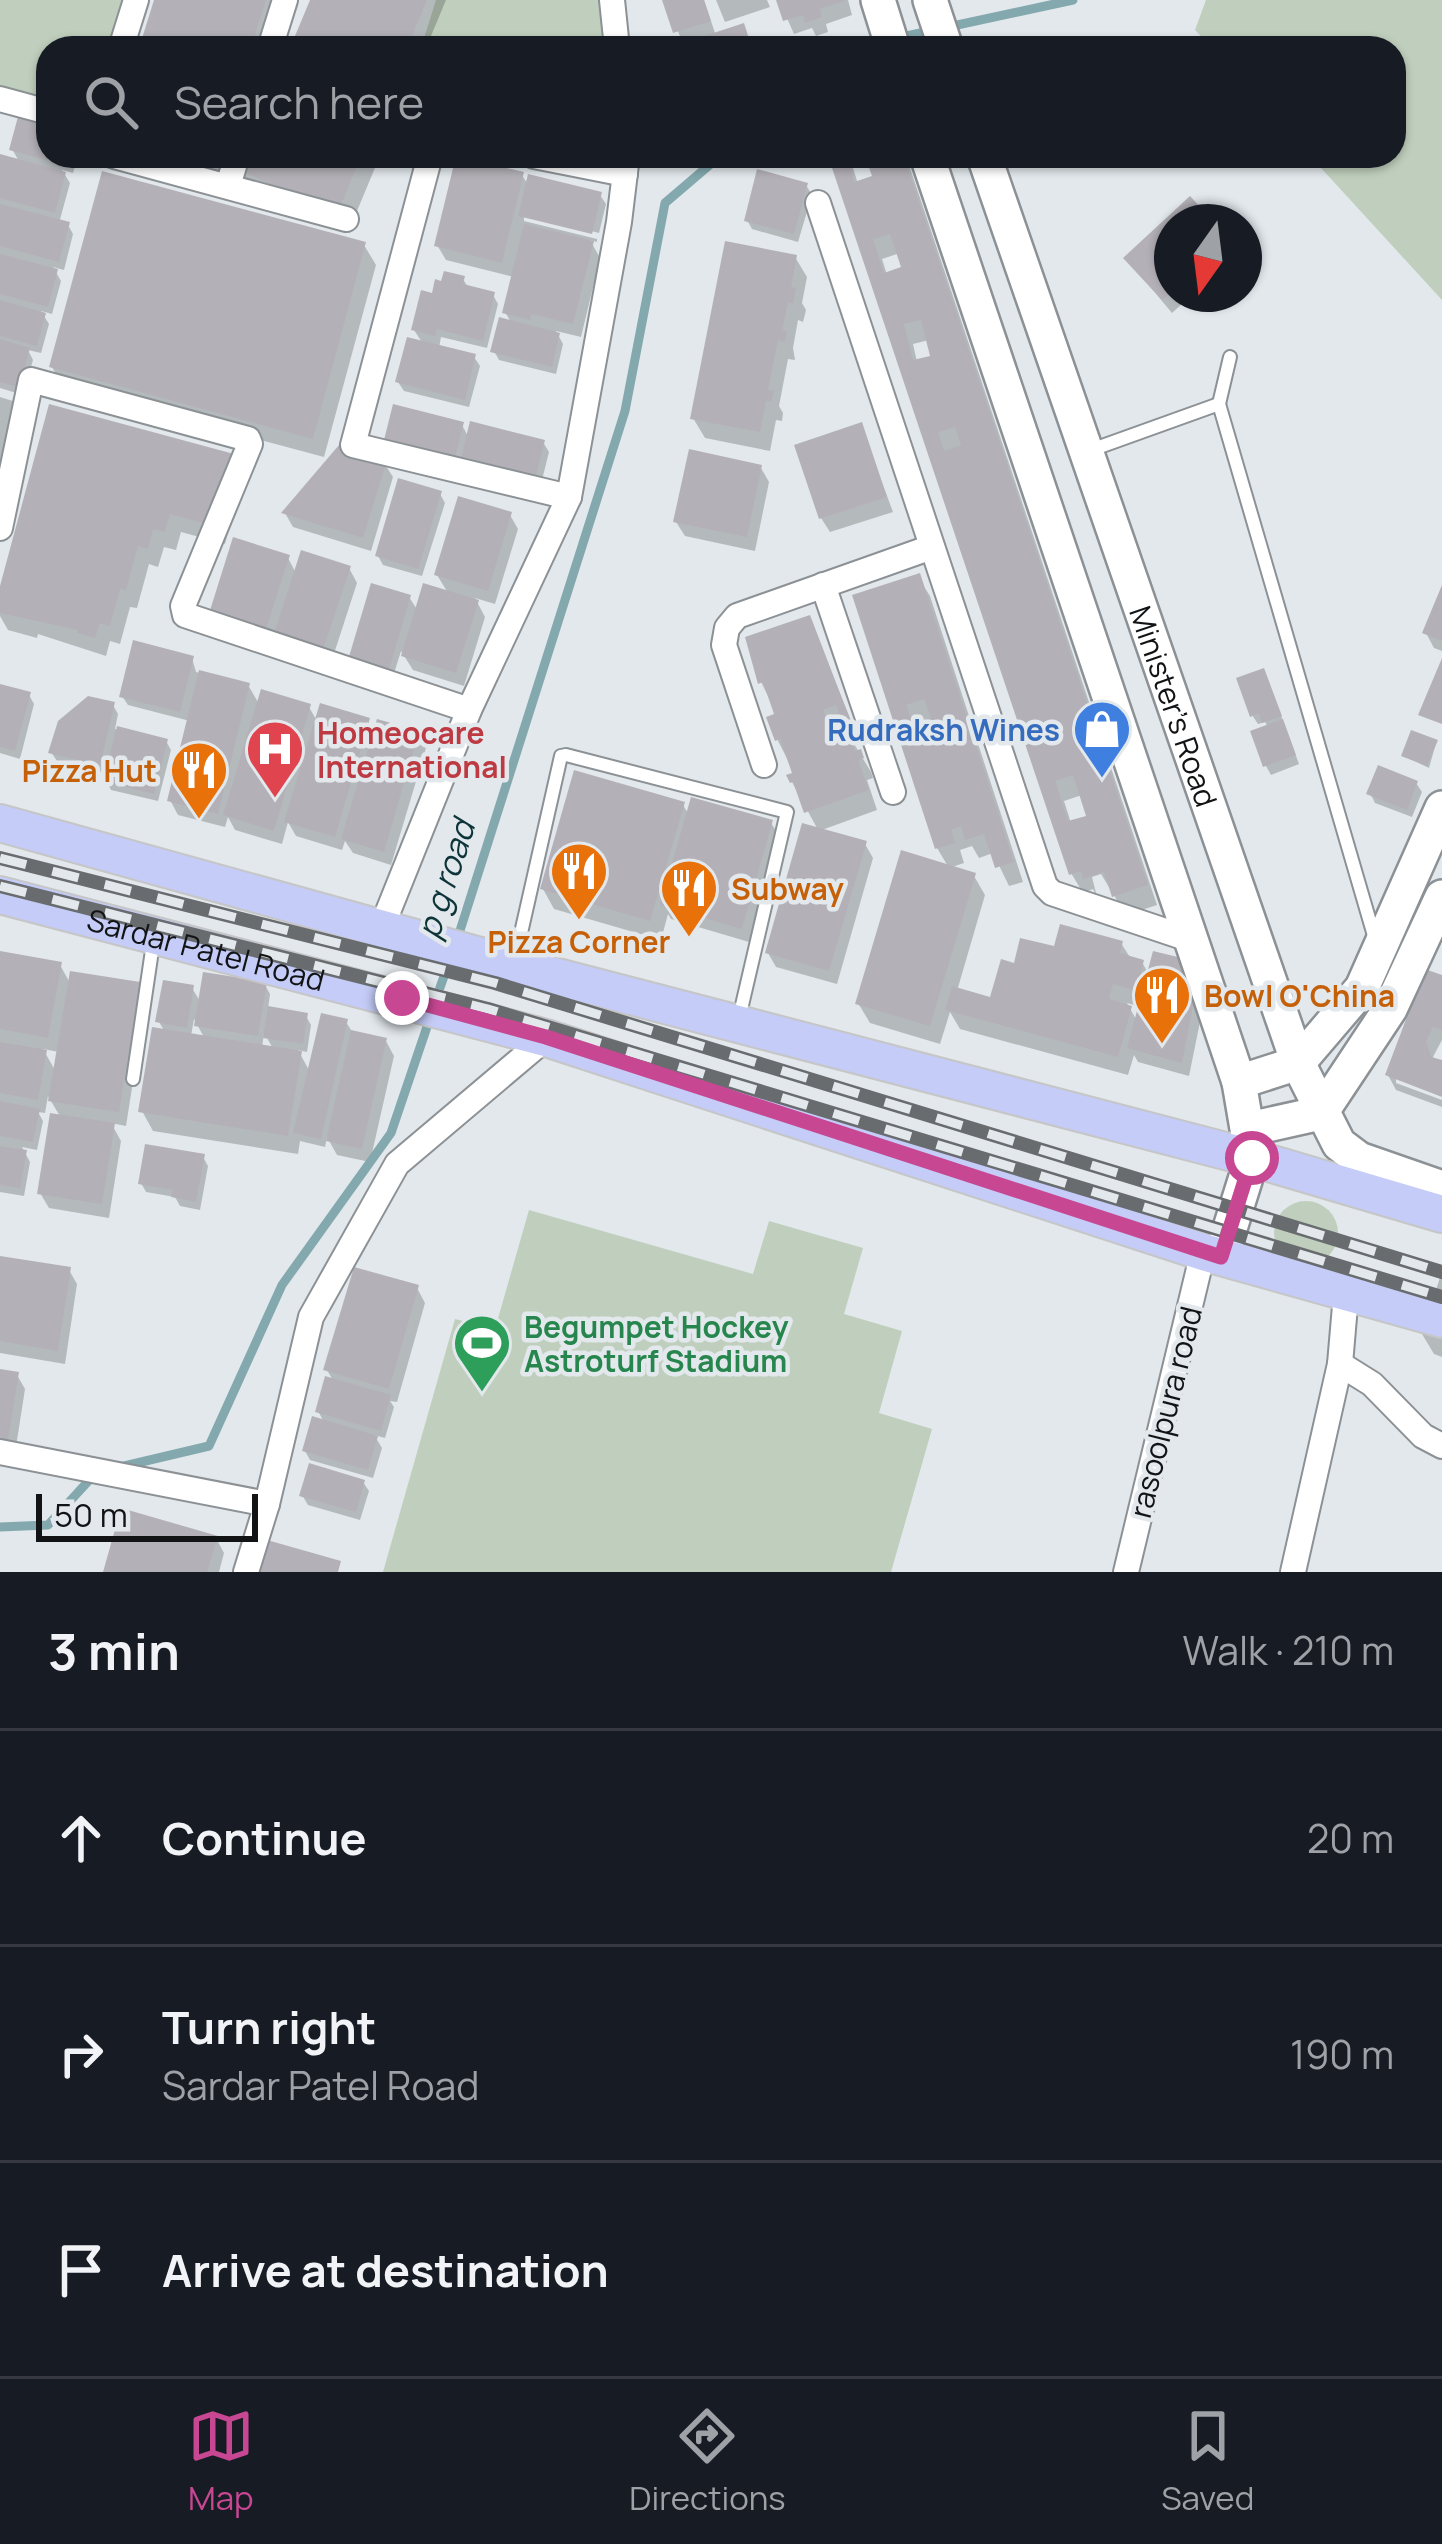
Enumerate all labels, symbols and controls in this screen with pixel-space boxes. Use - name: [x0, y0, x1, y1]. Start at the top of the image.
- search box: [36, 36, 1406, 168]
- icon: search: [78, 69, 144, 135]
- text: Search here: [174, 71, 424, 133]
- north arrow: [1154, 204, 1262, 312]
- street label: Minister's Road: [1121, 600, 1228, 812]
- shop icon: Rudraksh Wines: [1071, 698, 1133, 780]
- place label: Rudraksh Wines: [827, 709, 1060, 750]
- place label: Homeocare International: [317, 712, 507, 787]
- hospital icon: Homeocare International: [244, 718, 306, 800]
- restaurant icon: Pizza Hut: [168, 739, 230, 821]
- place label: Pizza Hut: [22, 750, 157, 791]
- water label: p g road: [405, 810, 487, 944]
- restaurant icon: Pizza Corner: [548, 840, 610, 922]
- restaurant icon: Subway: [658, 857, 720, 939]
- place label: Subway: [731, 868, 844, 909]
- street label: Sardar Patel Road: [83, 898, 329, 1000]
- place label: Pizza Corner: [487, 921, 671, 962]
- restaurant icon: Bowl O'China: [1131, 964, 1193, 1046]
- route end: [375, 971, 429, 1025]
- place label: Bowl O'China: [1204, 975, 1395, 1016]
- route start: [1225, 1131, 1279, 1185]
- street label: rasoolpura road: [1119, 1302, 1211, 1522]
- place label: Begumpet Hockey Astroturf Stadium: [524, 1306, 789, 1381]
- sports icon: Begumpet Hockey Astroturf Stadium: [451, 1312, 513, 1394]
- scale bar: [36, 1488, 258, 1541]
- text: 50 m: [54, 1492, 128, 1537]
- text: 3 min: [48, 1616, 180, 1685]
- text: Walk · 210 m: [1183, 1623, 1394, 1677]
- icon: ahead: [48, 1805, 114, 1871]
- text: Continue: [162, 1807, 367, 1869]
- text: 20 m: [1307, 1811, 1394, 1865]
- text: Turn right: [162, 1996, 376, 2058]
- icon: right: [48, 2021, 114, 2087]
- text: 190 m: [1290, 2027, 1394, 2081]
- text: Sardar Patel Road: [162, 2058, 479, 2112]
- icon: arrive: [48, 2237, 114, 2303]
- text: Arrive at destination: [162, 2239, 609, 2301]
- tab: Map: [188, 2403, 254, 2520]
- tab: Directions: [629, 2403, 786, 2520]
- tab: Saved: [1161, 2403, 1254, 2520]

